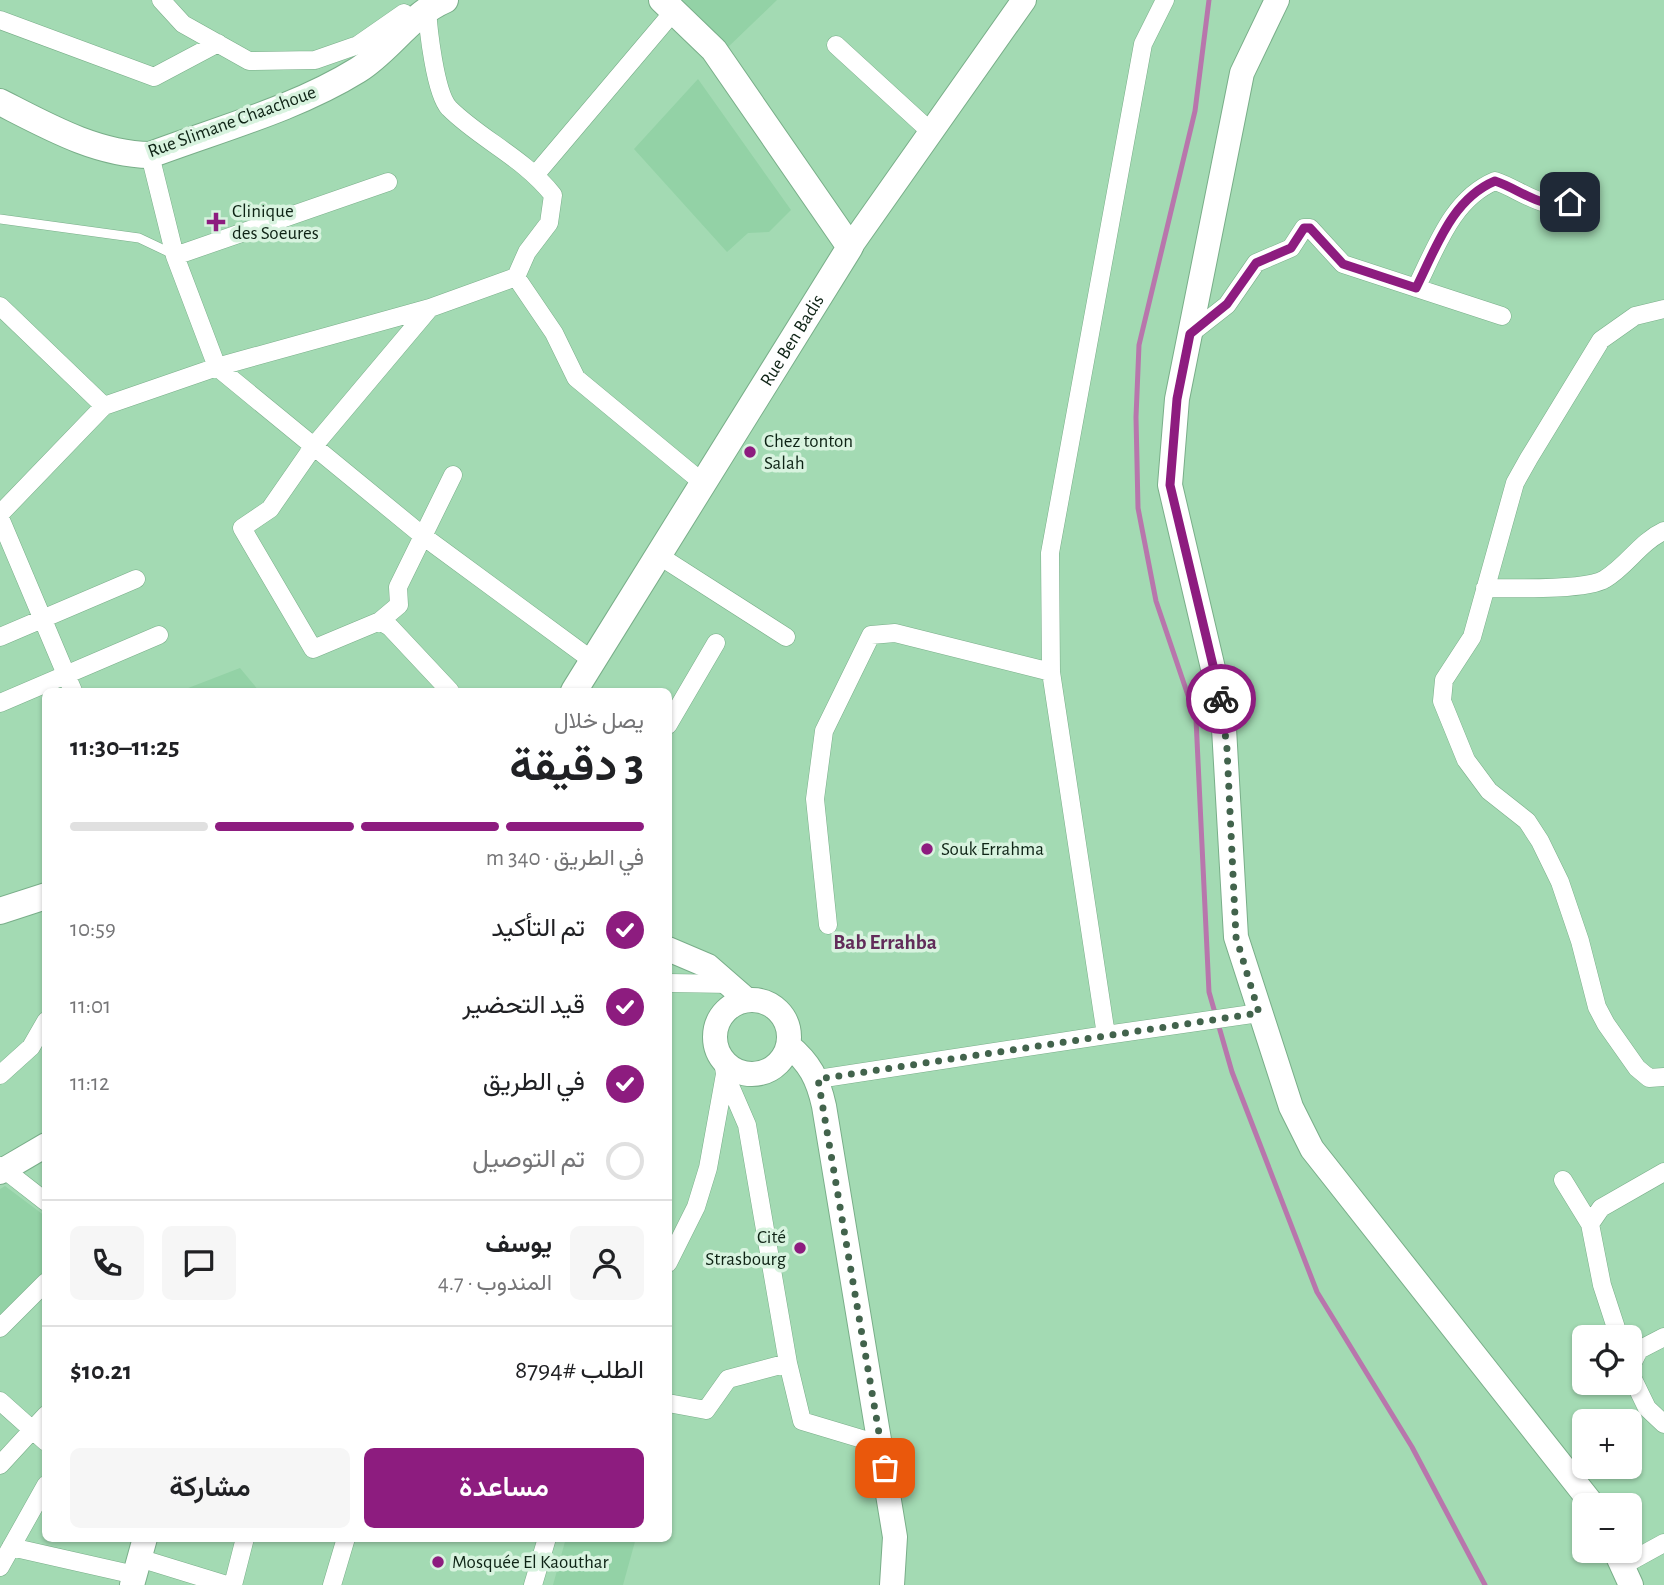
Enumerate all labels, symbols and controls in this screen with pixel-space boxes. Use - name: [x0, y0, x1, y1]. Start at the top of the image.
- street label: Rue Slimane Chaachoue: [145, 83, 319, 161]
- pin: [1540, 172, 1600, 232]
- icon: home: [1551, 183, 1589, 221]
- place label: Clinique des Soeures: [232, 202, 319, 243]
- marker: Clinique des Soeures: [206, 212, 226, 232]
- street label: Rue Ben Badis: [757, 291, 828, 389]
- place label: Chez tonton Salah: [764, 432, 853, 473]
- marker: Chez tonton Salah: [742, 444, 758, 460]
- courier: [1186, 664, 1256, 734]
- icon: bike: [1202, 680, 1240, 718]
- text: يصل خلال: [554, 710, 644, 733]
- text: 11:25–11:30: [70, 734, 180, 760]
- text: 3 دقيقة: [509, 743, 644, 789]
- place label: Souk Errahma: [941, 840, 1044, 859]
- marker: Souk Errahma: [919, 841, 935, 857]
- text: في الطريق · 340 m: [486, 847, 644, 870]
- icon: check: [606, 911, 644, 949]
- text: تم التأكيد: [491, 915, 585, 941]
- text: 10:59: [70, 918, 116, 941]
- district label: Bab Errahba: [833, 932, 937, 953]
- icon: check: [606, 988, 644, 1026]
- text: قيد التحضير: [462, 992, 585, 1018]
- text: 11:01: [70, 995, 111, 1018]
- icon: check: [606, 1065, 644, 1103]
- text: في الطريق: [483, 1069, 585, 1095]
- text: 11:12: [70, 1072, 109, 1095]
- text: تم التوصيل: [472, 1146, 585, 1172]
- button: phone: [70, 1226, 144, 1300]
- button: chat: [162, 1226, 236, 1300]
- button: person: [570, 1226, 644, 1300]
- place label: Cité Strasbourg: [705, 1228, 787, 1269]
- text: يوسف: [485, 1231, 552, 1257]
- marker: Cité Strasbourg: [792, 1240, 808, 1256]
- text: المندوب · 4.7: [438, 1272, 552, 1295]
- map controls: [1572, 1325, 1642, 1563]
- button: locate: [1572, 1325, 1642, 1395]
- text: الطلب #8794: [515, 1357, 644, 1383]
- text: $10.21: [70, 1358, 132, 1384]
- button: +: [1572, 1409, 1642, 1479]
- pin: [855, 1438, 915, 1498]
- button: مشاركة: [70, 1448, 350, 1528]
- button: مساعدة: [364, 1448, 644, 1528]
- icon: bag: [866, 1449, 904, 1487]
- button: −: [1572, 1493, 1642, 1563]
- place label: Mosquée El Kaouthar: [452, 1553, 609, 1572]
- marker: Mosquée El Kaouthar: [430, 1554, 446, 1570]

